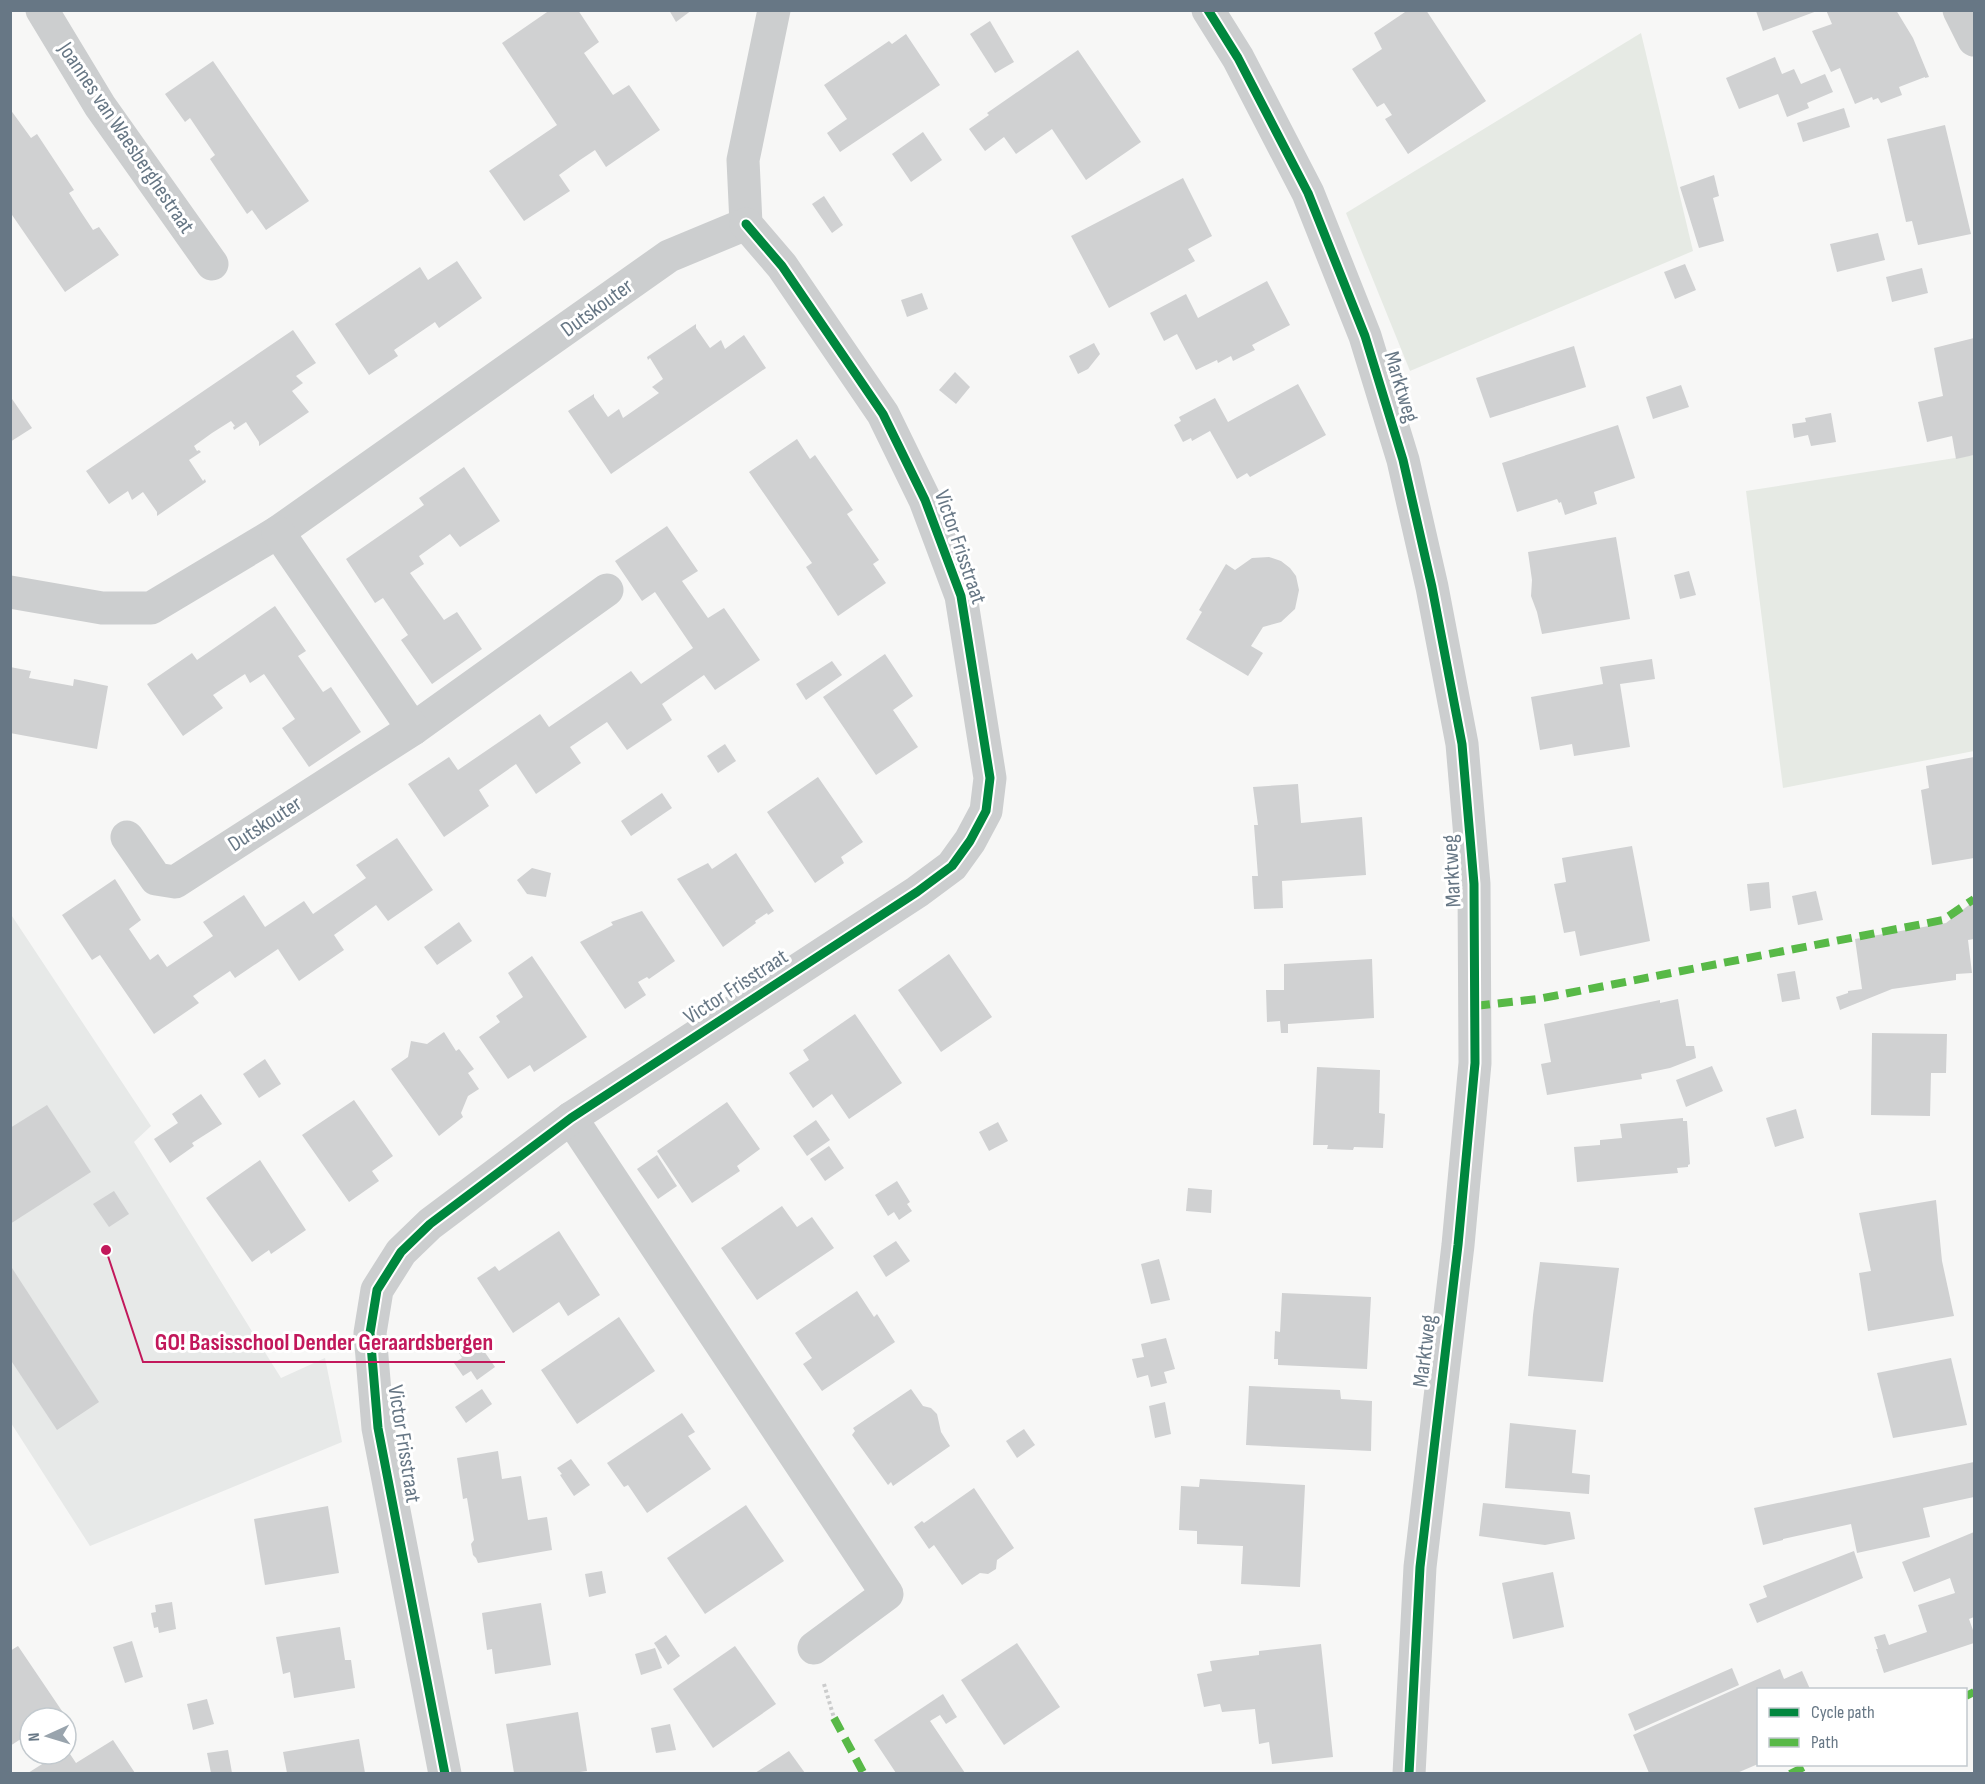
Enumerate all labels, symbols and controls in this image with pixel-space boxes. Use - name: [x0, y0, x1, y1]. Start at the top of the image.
- street label: Joannes van Waesberghestraat: [51, 37, 200, 239]
- street label: Dutskouter: [556, 273, 638, 343]
- street label: Marktweg: [1377, 348, 1425, 426]
- street label: Victor Frisstraat: [928, 486, 992, 608]
- street label: Dutskouter: [223, 790, 307, 858]
- street label: Marktweg: [1437, 834, 1467, 908]
- street label: Victor Frisstraat: [679, 943, 793, 1031]
- street label: Marktweg: [1407, 1313, 1443, 1389]
- callout: GO! Basisschool Dender Geraardsbergen: [143, 1320, 505, 1362]
- text: GO! Basisschool Dender Geraardsbergen: [155, 1328, 493, 1357]
- street label: Victor Frisstraat: [381, 1383, 427, 1505]
- legend: [1757, 1688, 1967, 1766]
- text: Cycle path: [1811, 1702, 1875, 1723]
- north arrow: [18, 1706, 78, 1766]
- text: N: [25, 1732, 44, 1742]
- text: Path: [1811, 1732, 1839, 1753]

